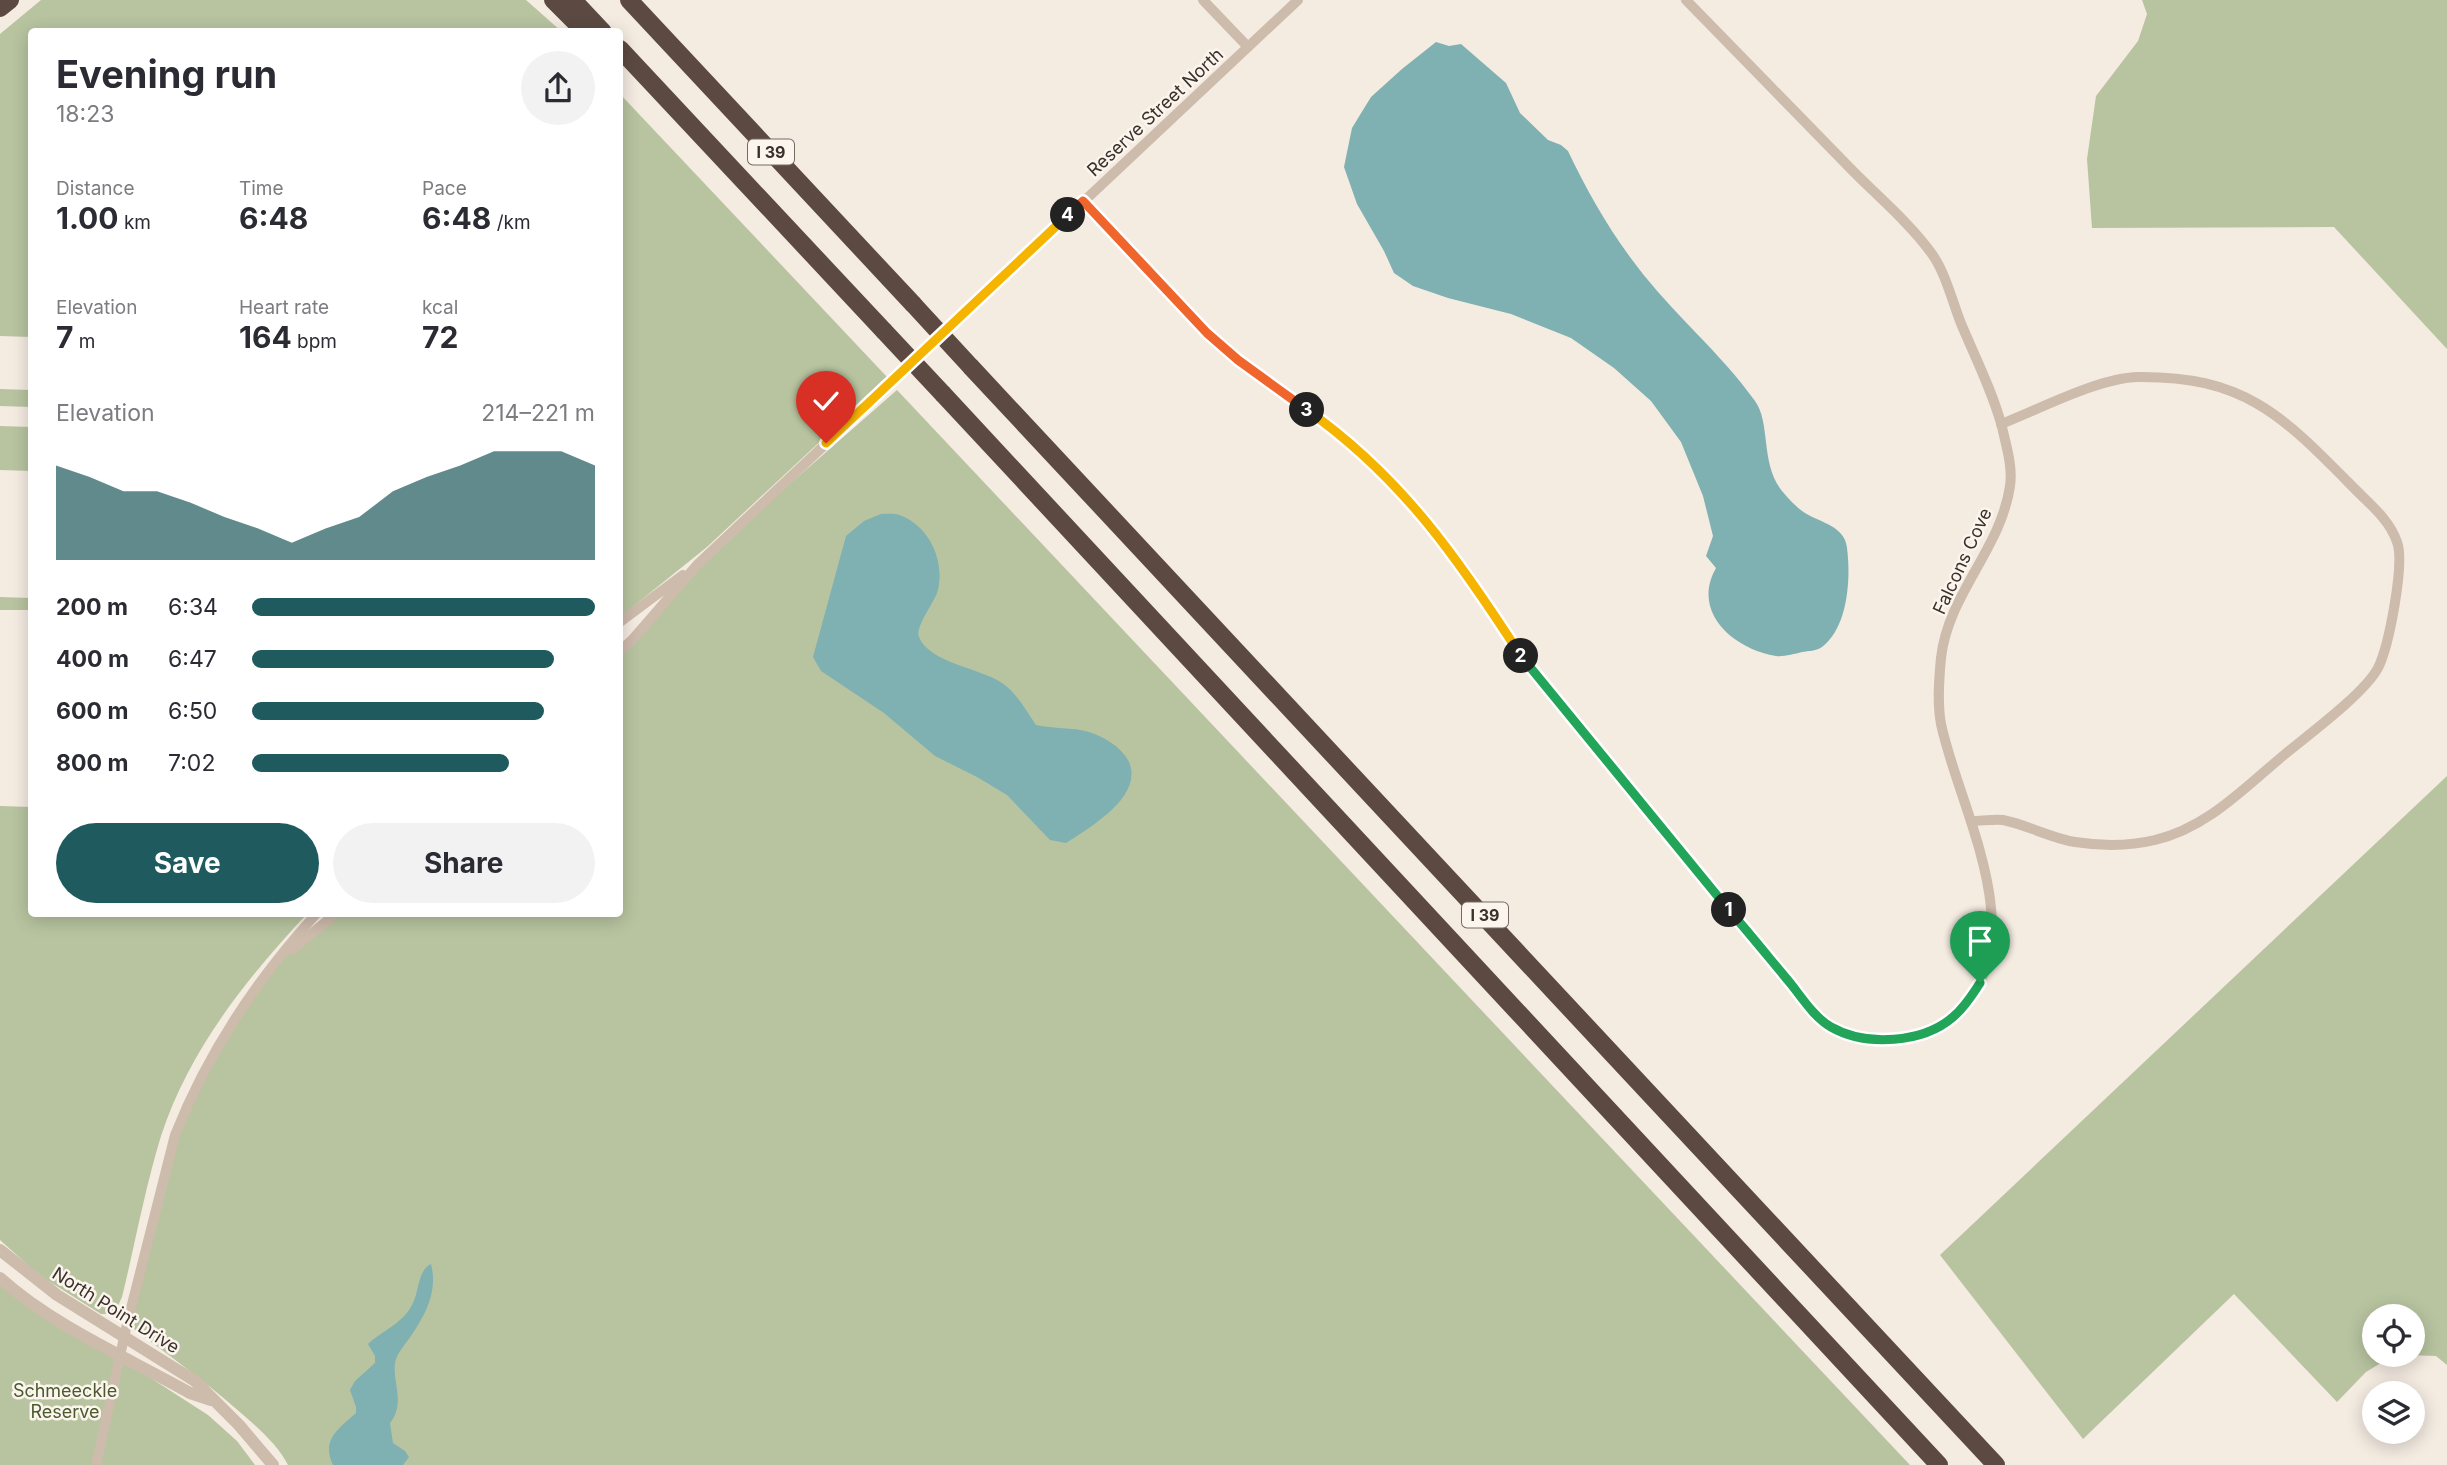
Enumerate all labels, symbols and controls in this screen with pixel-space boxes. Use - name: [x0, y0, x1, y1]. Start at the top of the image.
- street label: Reserve Street North: [1083, 44, 1227, 180]
- text: Evening run: [56, 51, 277, 97]
- button: share: [521, 51, 595, 125]
- text: 18:23: [56, 100, 114, 128]
- road number: I 39: [748, 140, 794, 164]
- text: Distance: [56, 177, 134, 200]
- text: Time: [239, 177, 284, 200]
- text: Pace: [422, 177, 467, 200]
- pin: 4: [1050, 198, 1086, 232]
- text: 1.00: [56, 200, 119, 236]
- text: 6:48: [239, 200, 308, 236]
- text: 6:48: [422, 200, 491, 236]
- text: 4: [1061, 203, 1074, 226]
- text: km: [119, 211, 151, 234]
- text: /km: [491, 211, 531, 234]
- text: Elevation: [56, 296, 137, 319]
- text: Heart rate: [239, 296, 329, 319]
- text: kcal: [422, 296, 458, 319]
- text: 7: [56, 319, 73, 355]
- text: 164: [239, 319, 292, 355]
- text: 72: [422, 319, 458, 355]
- text: m: [73, 330, 95, 353]
- text: bpm: [292, 330, 337, 353]
- pin: [796, 371, 856, 443]
- icon: check: [807, 382, 845, 420]
- pin: 3: [1290, 392, 1324, 428]
- text: 3: [1300, 398, 1313, 421]
- text: Elevation: [56, 399, 155, 427]
- text: 214–221 m: [481, 399, 595, 427]
- street label: Falcons Cove: [1928, 505, 1996, 617]
- text: 200 m: [56, 593, 128, 621]
- text: 6:34: [168, 593, 218, 621]
- pin: 2: [1504, 638, 1538, 674]
- text: 2: [1515, 644, 1526, 667]
- text: 400 m: [56, 645, 129, 673]
- text: 6:47: [168, 645, 217, 673]
- text: 600 m: [56, 697, 128, 725]
- text: 6:50: [168, 697, 217, 725]
- text: 800 m: [56, 749, 128, 777]
- text: 7:02: [168, 749, 215, 777]
- button: Save: [56, 823, 319, 903]
- button: Share: [333, 823, 595, 903]
- pin: 1: [1712, 892, 1746, 928]
- text: 1: [1724, 898, 1733, 921]
- road number: I 39: [1462, 903, 1508, 928]
- pin: [1950, 911, 2010, 983]
- icon: arrive: [1961, 922, 1999, 960]
- street label: North Point Drive: [49, 1262, 183, 1358]
- map controls: [2362, 1304, 2425, 1444]
- button: locate: [2362, 1304, 2425, 1367]
- park label: Schmeeckle Reserve: [13, 1380, 117, 1422]
- button: layers: [2362, 1381, 2425, 1444]

